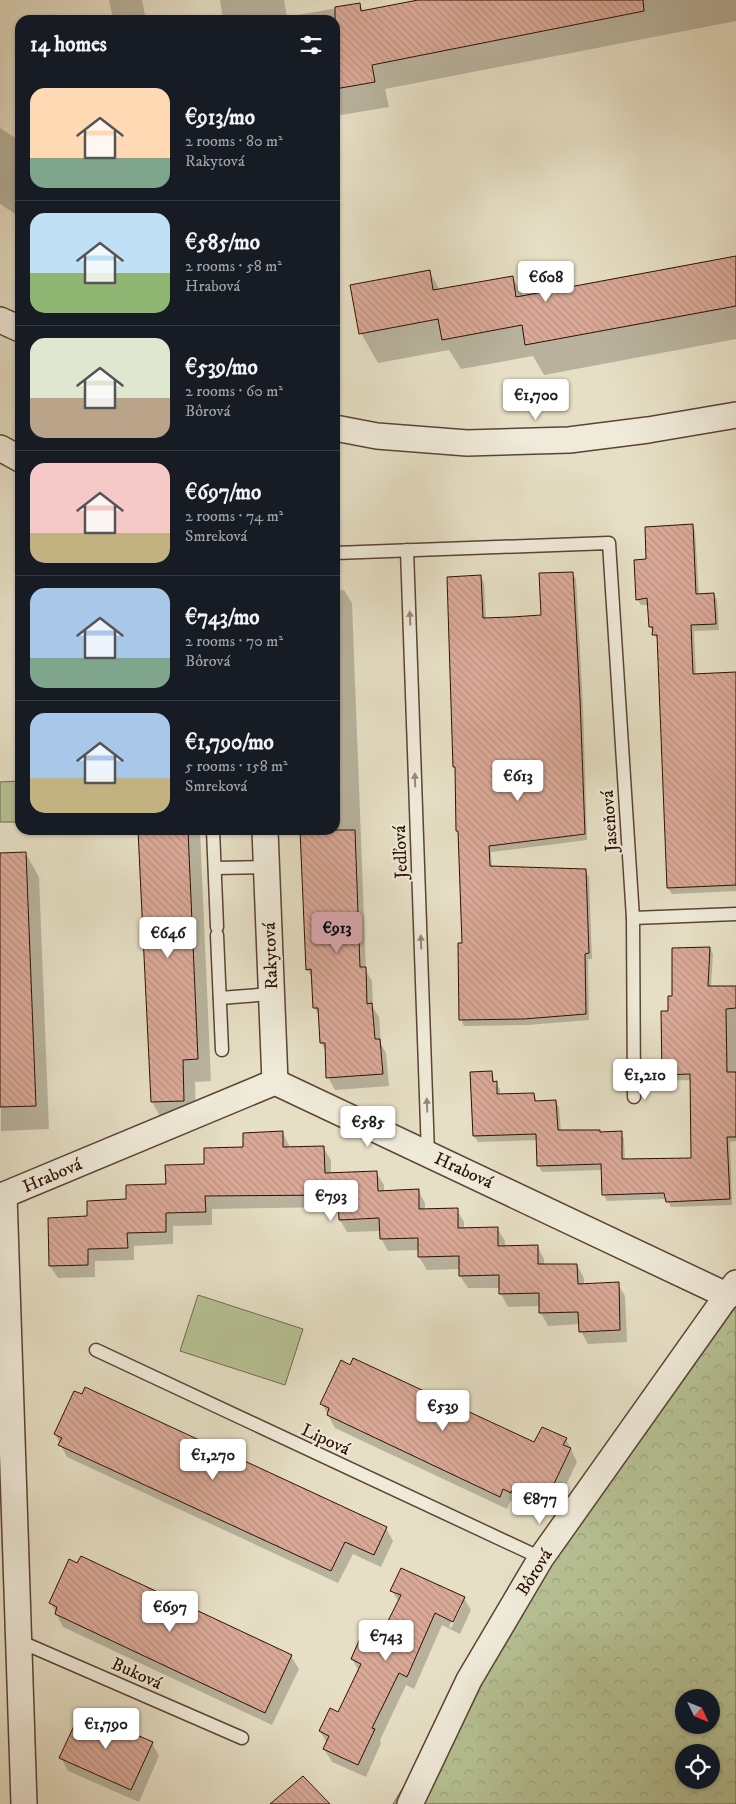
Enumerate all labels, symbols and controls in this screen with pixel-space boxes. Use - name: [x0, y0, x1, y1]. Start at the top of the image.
- icon: filters: [297, 31, 325, 59]
- text: 14 homes: [30, 32, 107, 58]
- text: €913/mo: [185, 105, 255, 131]
- icon: home: [70, 108, 130, 168]
- text: 2 rooms · 80 m²: [185, 131, 283, 151]
- text: Rakytová: [185, 151, 245, 171]
- text: €585/mo: [185, 230, 260, 256]
- icon: home: [70, 233, 130, 293]
- text: 2 rooms · 58 m²: [185, 256, 282, 276]
- pin: €608: [516, 260, 576, 303]
- text: €608: [529, 267, 563, 287]
- text: Hrabová: [185, 276, 240, 296]
- text: €539/mo: [185, 355, 258, 381]
- icon: home: [70, 358, 130, 418]
- pin: €1,700: [495, 378, 577, 421]
- text: 2 rooms · 60 m²: [185, 381, 283, 401]
- text: €1,700: [514, 385, 558, 405]
- text: Bôrová: [185, 401, 230, 421]
- text: €697/mo: [185, 480, 261, 506]
- icon: home: [70, 483, 130, 543]
- text: 2 rooms · 74 m²: [185, 506, 283, 526]
- text: Smreková: [185, 526, 247, 546]
- text: €743/mo: [185, 605, 260, 631]
- icon: home: [70, 608, 130, 668]
- one-way arrow: [405, 609, 413, 625]
- text: 2 rooms · 70 m²: [185, 631, 283, 651]
- text: Bôrová: [185, 651, 230, 671]
- text: €1,790/mo: [185, 730, 274, 756]
- icon: home: [70, 733, 130, 793]
- text: 5 rooms · 158 m²: [185, 756, 288, 776]
- pin: €613: [488, 760, 548, 802]
- text: €613: [503, 766, 533, 786]
- one-way arrow: [411, 772, 419, 788]
- text: Smreková: [185, 776, 247, 796]
- street label: Jaseňová: [597, 789, 623, 854]
- street label: Jedľová: [389, 825, 413, 881]
- pin: €913: [307, 912, 367, 954]
- pin: €646: [138, 916, 198, 959]
- text: €913: [322, 918, 352, 938]
- street label: Rakytová: [259, 922, 283, 990]
- text: €646: [150, 923, 186, 943]
- one-way arrow: [417, 934, 425, 950]
- pin: €1,210: [604, 1058, 686, 1101]
- text: €1,210: [624, 1065, 666, 1085]
- one-way arrow: [422, 1097, 430, 1113]
- pin: €585: [338, 1106, 398, 1148]
- text: €585: [351, 1112, 385, 1132]
- street label: Hrabová: [431, 1148, 497, 1194]
- street label: Hrabová: [19, 1154, 86, 1198]
- pin: €793: [301, 1180, 361, 1222]
- text: €793: [315, 1186, 347, 1206]
- pin: €539: [413, 1390, 473, 1432]
- text: €539: [427, 1396, 459, 1416]
- street label: Lipová: [298, 1419, 354, 1461]
- pin: €1,270: [172, 1438, 254, 1481]
- text: €1,270: [191, 1445, 235, 1465]
- pin: €877: [510, 1482, 570, 1525]
- text: €877: [523, 1489, 557, 1509]
- street label: Bôrová: [512, 1545, 558, 1600]
- pin: €697: [140, 1590, 200, 1633]
- text: €697: [153, 1597, 187, 1617]
- pin: €743: [356, 1620, 416, 1662]
- text: €743: [370, 1626, 402, 1646]
- street label: Buková: [108, 1653, 166, 1695]
- north arrow: [675, 1689, 720, 1734]
- map controls: [675, 1689, 720, 1789]
- pin: €1,790: [65, 1708, 147, 1750]
- text: €1,790: [84, 1714, 128, 1734]
- button: locate: [675, 1744, 720, 1789]

